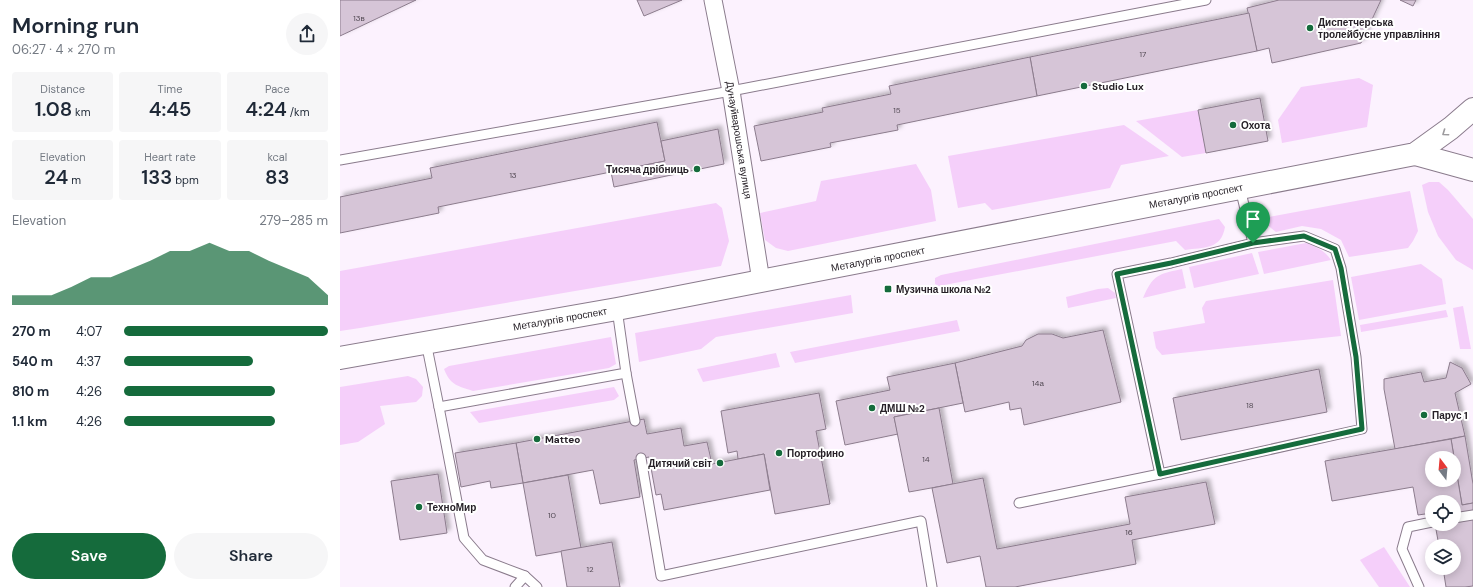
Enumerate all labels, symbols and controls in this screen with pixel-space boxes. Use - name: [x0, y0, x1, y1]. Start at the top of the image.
- text: Morning run: [12, 11, 139, 40]
- button: share: [286, 13, 328, 55]
- house number: 13в: [353, 13, 365, 23]
- place label: Диспетчерська тролейбусне управління: [1318, 16, 1440, 41]
- marker: Диспетчерська тролейбусне управління: [1305, 23, 1315, 33]
- text: 06:27 · 4 × 270 m: [12, 41, 115, 58]
- house number: 17: [1140, 49, 1146, 59]
- street label: Дунауйварошська вулиця: [723, 80, 755, 200]
- place label: Studio Lux: [1092, 80, 1144, 93]
- marker: Studio Lux: [1079, 81, 1089, 91]
- text: Distance: [40, 82, 85, 96]
- text: Time: [158, 82, 182, 96]
- text: Pace: [265, 82, 290, 96]
- text: 1.08: [35, 96, 72, 122]
- text: 4:45: [149, 96, 191, 122]
- text: 4:24: [245, 96, 287, 122]
- text: km: [72, 105, 90, 119]
- text: /km: [287, 105, 309, 119]
- house number: 15: [893, 105, 901, 115]
- place label: Охота: [1241, 119, 1271, 132]
- marker: Охота: [1228, 120, 1238, 130]
- one-way arrow: [1442, 128, 1449, 136]
- text: Elevation: [40, 150, 86, 164]
- text: Heart rate: [144, 150, 196, 164]
- text: kcal: [267, 150, 287, 164]
- place label: Тисяча дрібниць: [606, 163, 689, 176]
- text: 24: [44, 164, 68, 190]
- text: 133: [141, 164, 172, 190]
- text: 83: [265, 164, 290, 190]
- marker: Тисяча дрібниць: [692, 164, 702, 174]
- house number: 13: [509, 170, 517, 180]
- text: m: [68, 173, 81, 187]
- text: bpm: [172, 173, 199, 187]
- street label: Металургів проспект: [1148, 180, 1244, 211]
- pin: [1236, 202, 1270, 243]
- icon: arrive: [1242, 208, 1264, 230]
- text: Elevation: [12, 212, 66, 229]
- text: 279–285 m: [259, 212, 328, 229]
- street label: Металургів проспект: [830, 243, 926, 274]
- place label: Музична школа №2: [896, 283, 991, 296]
- marker: Музична школа №2: [883, 284, 893, 294]
- street label: Металургів проспект: [512, 304, 609, 334]
- text: 270 m: [12, 323, 51, 340]
- text: 4:07: [76, 323, 102, 340]
- text: 540 m: [12, 353, 53, 370]
- text: 4:37: [76, 353, 101, 370]
- house number: 14а: [1032, 378, 1044, 388]
- text: 810 m: [12, 383, 49, 400]
- text: 4:26: [76, 383, 102, 400]
- house number: 18: [1246, 400, 1254, 410]
- place label: ДМШ №2: [880, 402, 925, 415]
- marker: ДМШ №2: [867, 403, 877, 413]
- place label: Парус 1: [1432, 409, 1468, 422]
- marker: Парус 1: [1419, 410, 1429, 420]
- text: 1.1 km: [12, 413, 47, 430]
- text: 4:26: [76, 413, 102, 430]
- place label: Matteo: [545, 433, 580, 446]
- marker: Matteo: [532, 434, 542, 444]
- place label: Портофино: [787, 447, 844, 460]
- marker: Портофино: [774, 448, 784, 458]
- north arrow: [1425, 451, 1461, 487]
- map controls: [1425, 451, 1461, 575]
- house number: 14: [922, 454, 930, 464]
- place label: Дитячий світ: [648, 457, 712, 470]
- marker: Дитячий світ: [715, 458, 725, 468]
- button: locate: [1425, 495, 1461, 531]
- place label: ТехноМир: [427, 501, 476, 514]
- marker: ТехноМир: [414, 502, 424, 512]
- house number: 10: [548, 510, 557, 520]
- house number: 16: [1125, 527, 1133, 537]
- button: Save: [12, 533, 166, 579]
- button: Share: [174, 533, 328, 579]
- button: layers: [1425, 539, 1461, 575]
- house number: 12: [586, 564, 594, 574]

